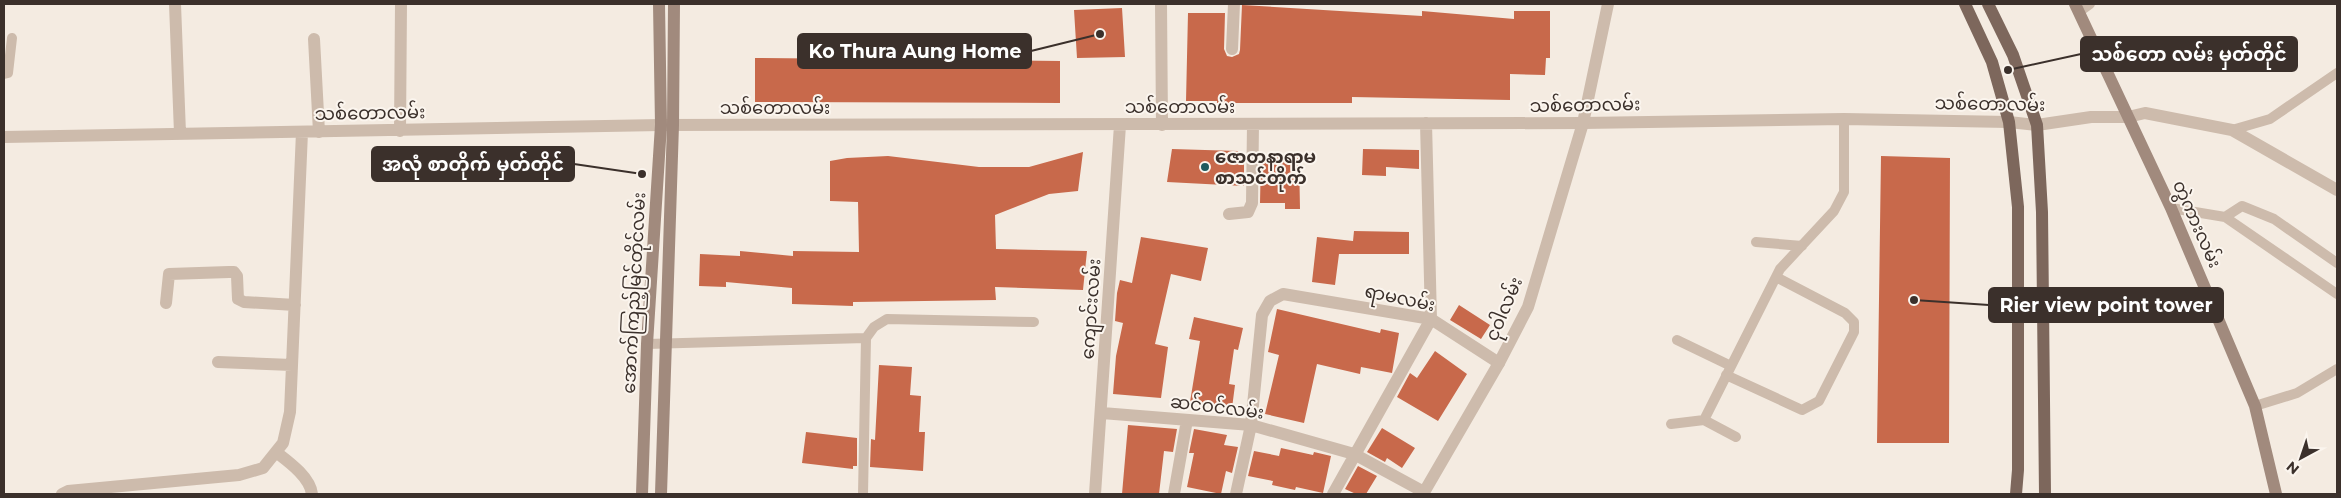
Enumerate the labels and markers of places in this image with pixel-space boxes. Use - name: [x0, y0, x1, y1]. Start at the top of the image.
- callout: Ko Thura Aung Home: [798, 34, 1031, 68]
- callout: သစ်တော လမ်း မှတ်တိုင်: [2081, 37, 2297, 71]
- place label: ဇောတနာရာမ စာသင်တိုက်: [1215, 146, 1316, 192]
- callout: အလုံ စာတိုက် မှတ်တိုင်: [372, 147, 574, 181]
- marker: ဇောတနာရာမ စာသင်တိုက်: [1199, 161, 1211, 173]
- callout: Rier view point tower: [1989, 288, 2223, 322]

